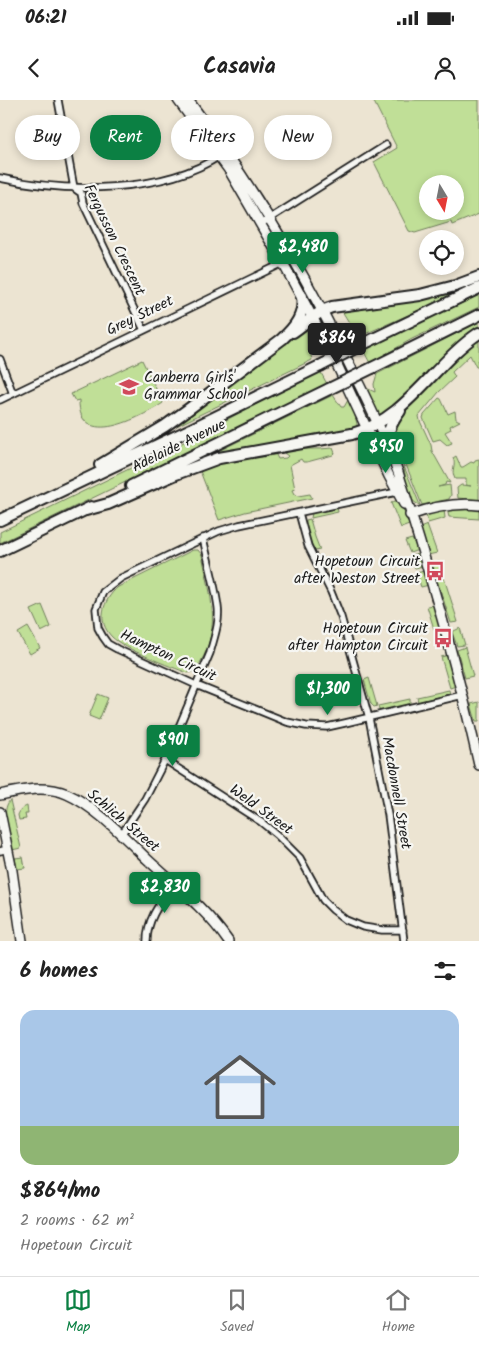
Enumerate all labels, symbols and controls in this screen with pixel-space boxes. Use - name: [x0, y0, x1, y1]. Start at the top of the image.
- text: 06:21: [25, 3, 67, 33]
- text: Casavia: [203, 50, 276, 85]
- icon: back: [20, 54, 48, 82]
- icon: person: [431, 54, 459, 82]
- chip: Buy: [15, 115, 80, 160]
- chip: Rent: [90, 115, 161, 160]
- chip: Filters: [171, 115, 254, 160]
- chip: New: [264, 115, 332, 160]
- north arrow: [419, 175, 464, 220]
- map controls: [419, 175, 464, 275]
- street label: Fergusson Crescent: [77, 180, 152, 300]
- button: locate: [419, 230, 464, 275]
- pin: $2,480: [262, 232, 344, 274]
- text: $2,480: [278, 235, 328, 260]
- street label: Grey Street: [102, 289, 178, 343]
- pin: $864: [307, 322, 367, 365]
- text: $864: [319, 326, 355, 351]
- place label: Canberra Girls' Grammar School: [144, 366, 247, 407]
- school or university icon: Canberra Girls' Grammar School: [118, 376, 140, 398]
- street label: Adelaide Avenue: [128, 413, 230, 479]
- pin: $950: [356, 432, 416, 474]
- text: $950: [369, 435, 403, 460]
- place label: Hopetoun Circuit after Weston Street: [294, 550, 420, 591]
- bus stop icon: Hopetoun Circuit after Weston Street: [424, 560, 446, 582]
- place label: Hopetoun Circuit after Hampton Circuit: [288, 617, 428, 658]
- street label: Hampton Circuit: [116, 623, 220, 689]
- bus stop icon: Hopetoun Circuit after Hampton Circuit: [432, 627, 454, 649]
- pin: $1,300: [287, 674, 369, 716]
- text: $1,300: [306, 677, 350, 702]
- pin: $901: [143, 724, 203, 767]
- text: $901: [158, 728, 188, 753]
- street label: Macdonnell Street: [374, 735, 418, 851]
- street label: Weld Street: [224, 779, 298, 841]
- street label: Schlich Street: [81, 783, 165, 859]
- pin: $2,830: [124, 872, 206, 914]
- text: $2,830: [140, 875, 190, 900]
- text: 6 homes: [20, 955, 98, 988]
- icon: filters: [431, 957, 459, 985]
- icon: home: [195, 1042, 285, 1132]
- text: $864/mo: [20, 1175, 100, 1208]
- text: 2 rooms · 62 m²: [20, 1208, 134, 1233]
- text: Hopetoun Circuit: [20, 1233, 132, 1258]
- tab: Map: [64, 1286, 92, 1338]
- tab: Saved: [220, 1286, 254, 1338]
- tab: Home: [382, 1286, 415, 1338]

